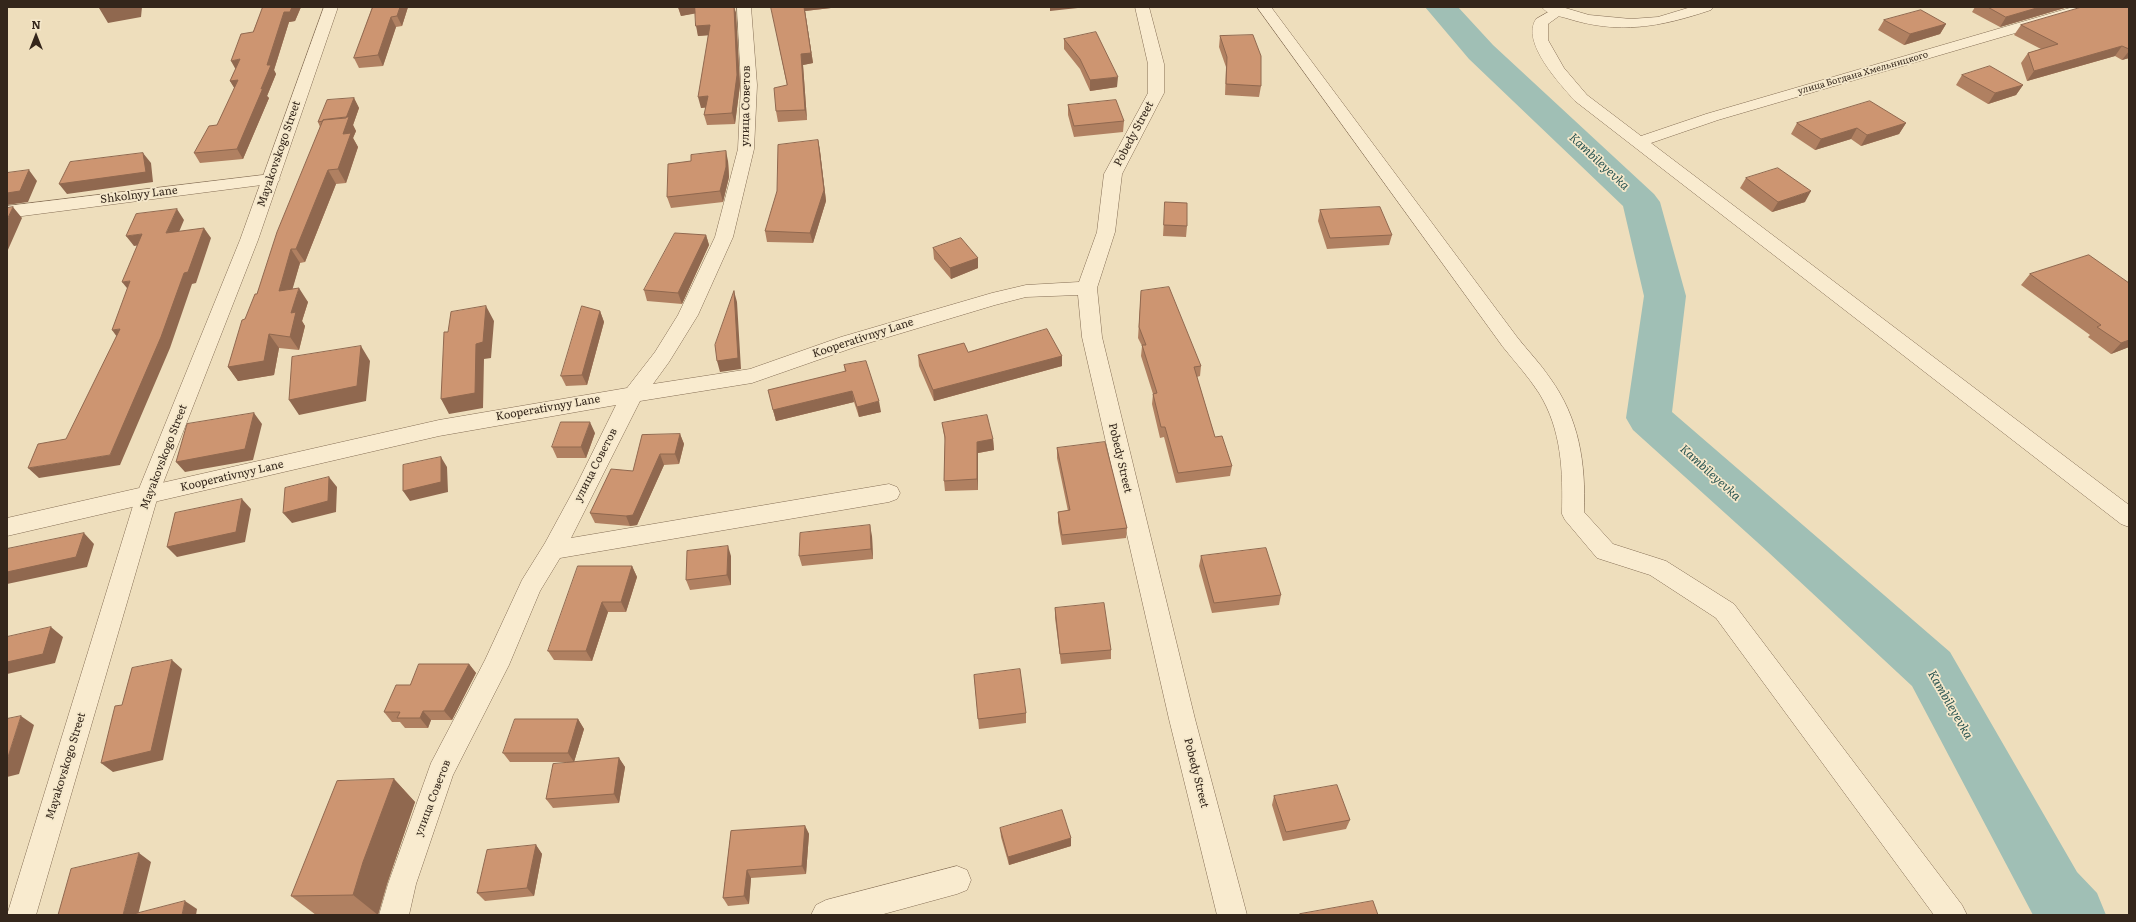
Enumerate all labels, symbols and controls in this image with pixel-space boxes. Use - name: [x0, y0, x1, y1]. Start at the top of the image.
- north arrow: [16, 16, 56, 56]
- text: N: [31, 16, 41, 32]
- street label: улица Богдана Хмельницкого: [1797, 49, 1929, 97]
- street label: улица Советов: [739, 65, 753, 147]
- street label: Mayakovskogo Street: [255, 99, 303, 209]
- street label: Pobedy Street: [1111, 99, 1157, 169]
- water label: Kambileyevka: [1566, 131, 1632, 193]
- street label: Shkolnyy Lane: [100, 184, 178, 206]
- street label: Kooperativnyy Lane: [811, 315, 915, 361]
- street label: Kooperativnyy Lane: [495, 392, 601, 424]
- street label: Mayakovskogo Street: [138, 403, 190, 511]
- street label: Pobedy Street: [1106, 422, 1134, 494]
- street label: улица Советов: [572, 426, 620, 504]
- water label: Kambileyevka: [1677, 442, 1743, 504]
- street label: Kooperativnyy Lane: [179, 458, 285, 494]
- water label: Kambileyevka: [1925, 668, 1975, 742]
- street label: Mayakovskogo Street: [43, 711, 89, 821]
- street label: Pobedy Street: [1181, 737, 1211, 809]
- street label: улица Советов: [412, 758, 454, 838]

